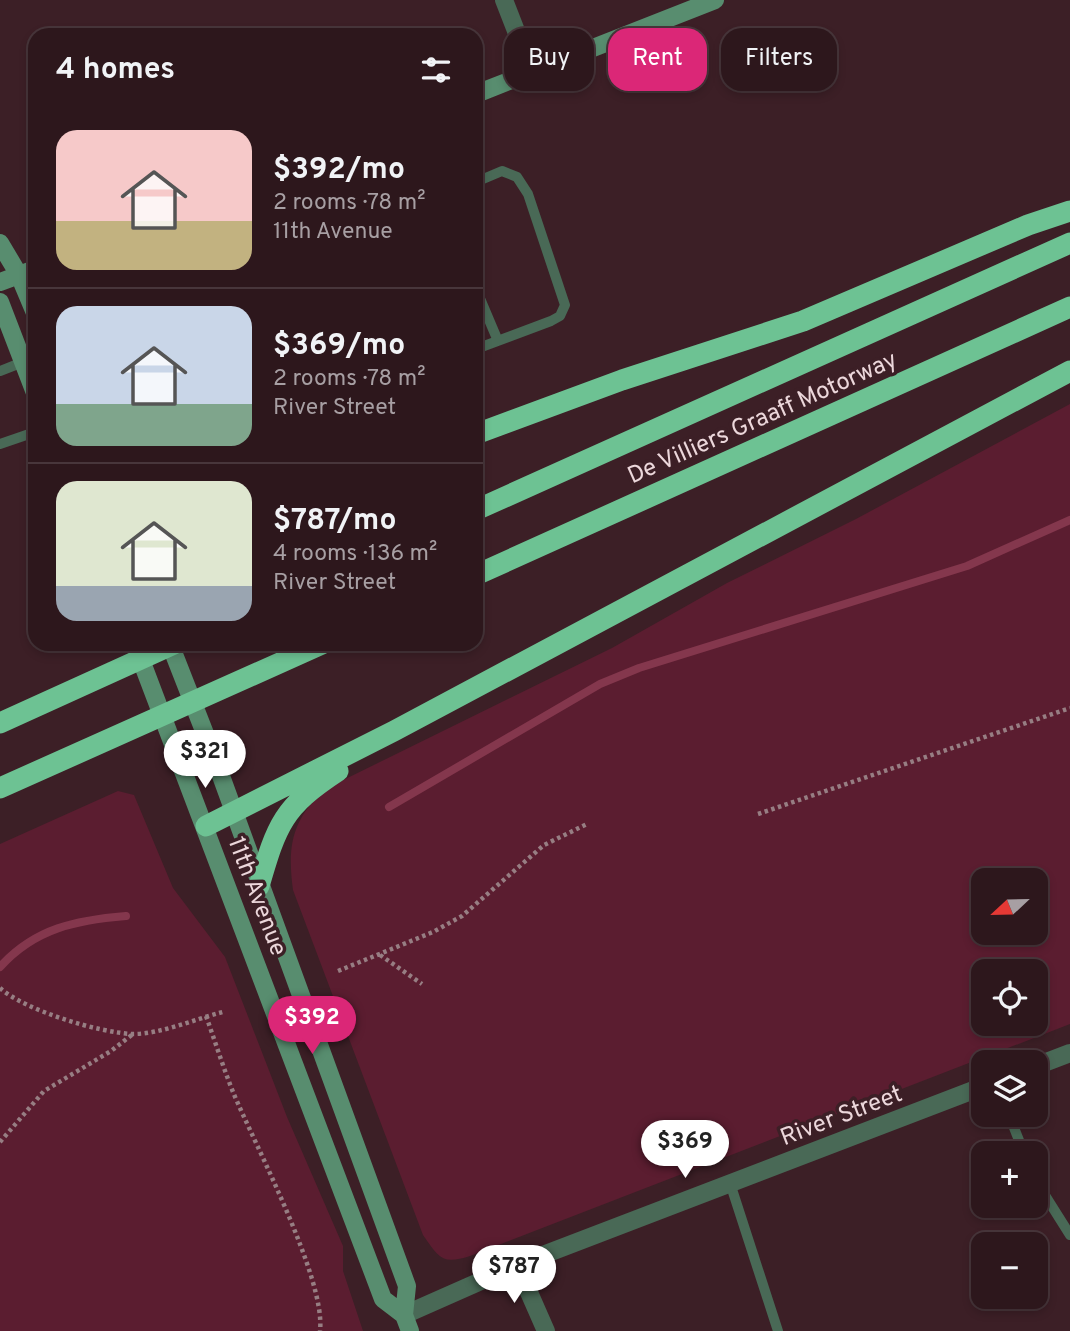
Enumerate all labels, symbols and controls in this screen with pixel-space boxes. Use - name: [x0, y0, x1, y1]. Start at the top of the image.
- chip: Buy: [504, 28, 594, 91]
- chip: Rent: [608, 28, 707, 91]
- chip: Filters: [721, 28, 837, 91]
- icon: filters: [417, 51, 455, 89]
- text: 4 homes: [56, 52, 175, 89]
- text: $392/mo: [273, 152, 405, 189]
- icon: home: [112, 158, 196, 242]
- text: 2 rooms · 78 m²: [273, 189, 426, 218]
- text: 11th Avenue: [273, 218, 393, 247]
- text: $369/mo: [273, 328, 405, 365]
- icon: home: [112, 334, 196, 418]
- street label: De Villiers Graaff Motorway: [623, 346, 902, 492]
- text: 2 rooms · 78 m²: [273, 365, 426, 394]
- text: River Street: [273, 394, 396, 423]
- text: $787/mo: [273, 503, 396, 540]
- icon: home: [112, 509, 196, 593]
- text: 4 rooms · 136 m²: [273, 540, 437, 569]
- text: River Street: [273, 569, 396, 598]
- pin: $321: [164, 730, 246, 790]
- text: $321: [180, 738, 230, 767]
- street label: 11th Avenue: [220, 833, 293, 960]
- north arrow: [971, 868, 1048, 945]
- map controls: [971, 868, 1048, 1309]
- button: locate: [971, 959, 1048, 1036]
- pin: $392: [271, 996, 353, 1056]
- text: $392: [284, 1004, 340, 1033]
- button: layers: [971, 1050, 1048, 1127]
- street label: River Street: [776, 1080, 907, 1154]
- pin: $369: [644, 1120, 726, 1180]
- text: $369: [657, 1128, 713, 1157]
- button: +: [971, 1141, 1048, 1218]
- button: −: [971, 1232, 1048, 1309]
- pin: $787: [473, 1246, 555, 1305]
- text: $787: [488, 1253, 540, 1282]

